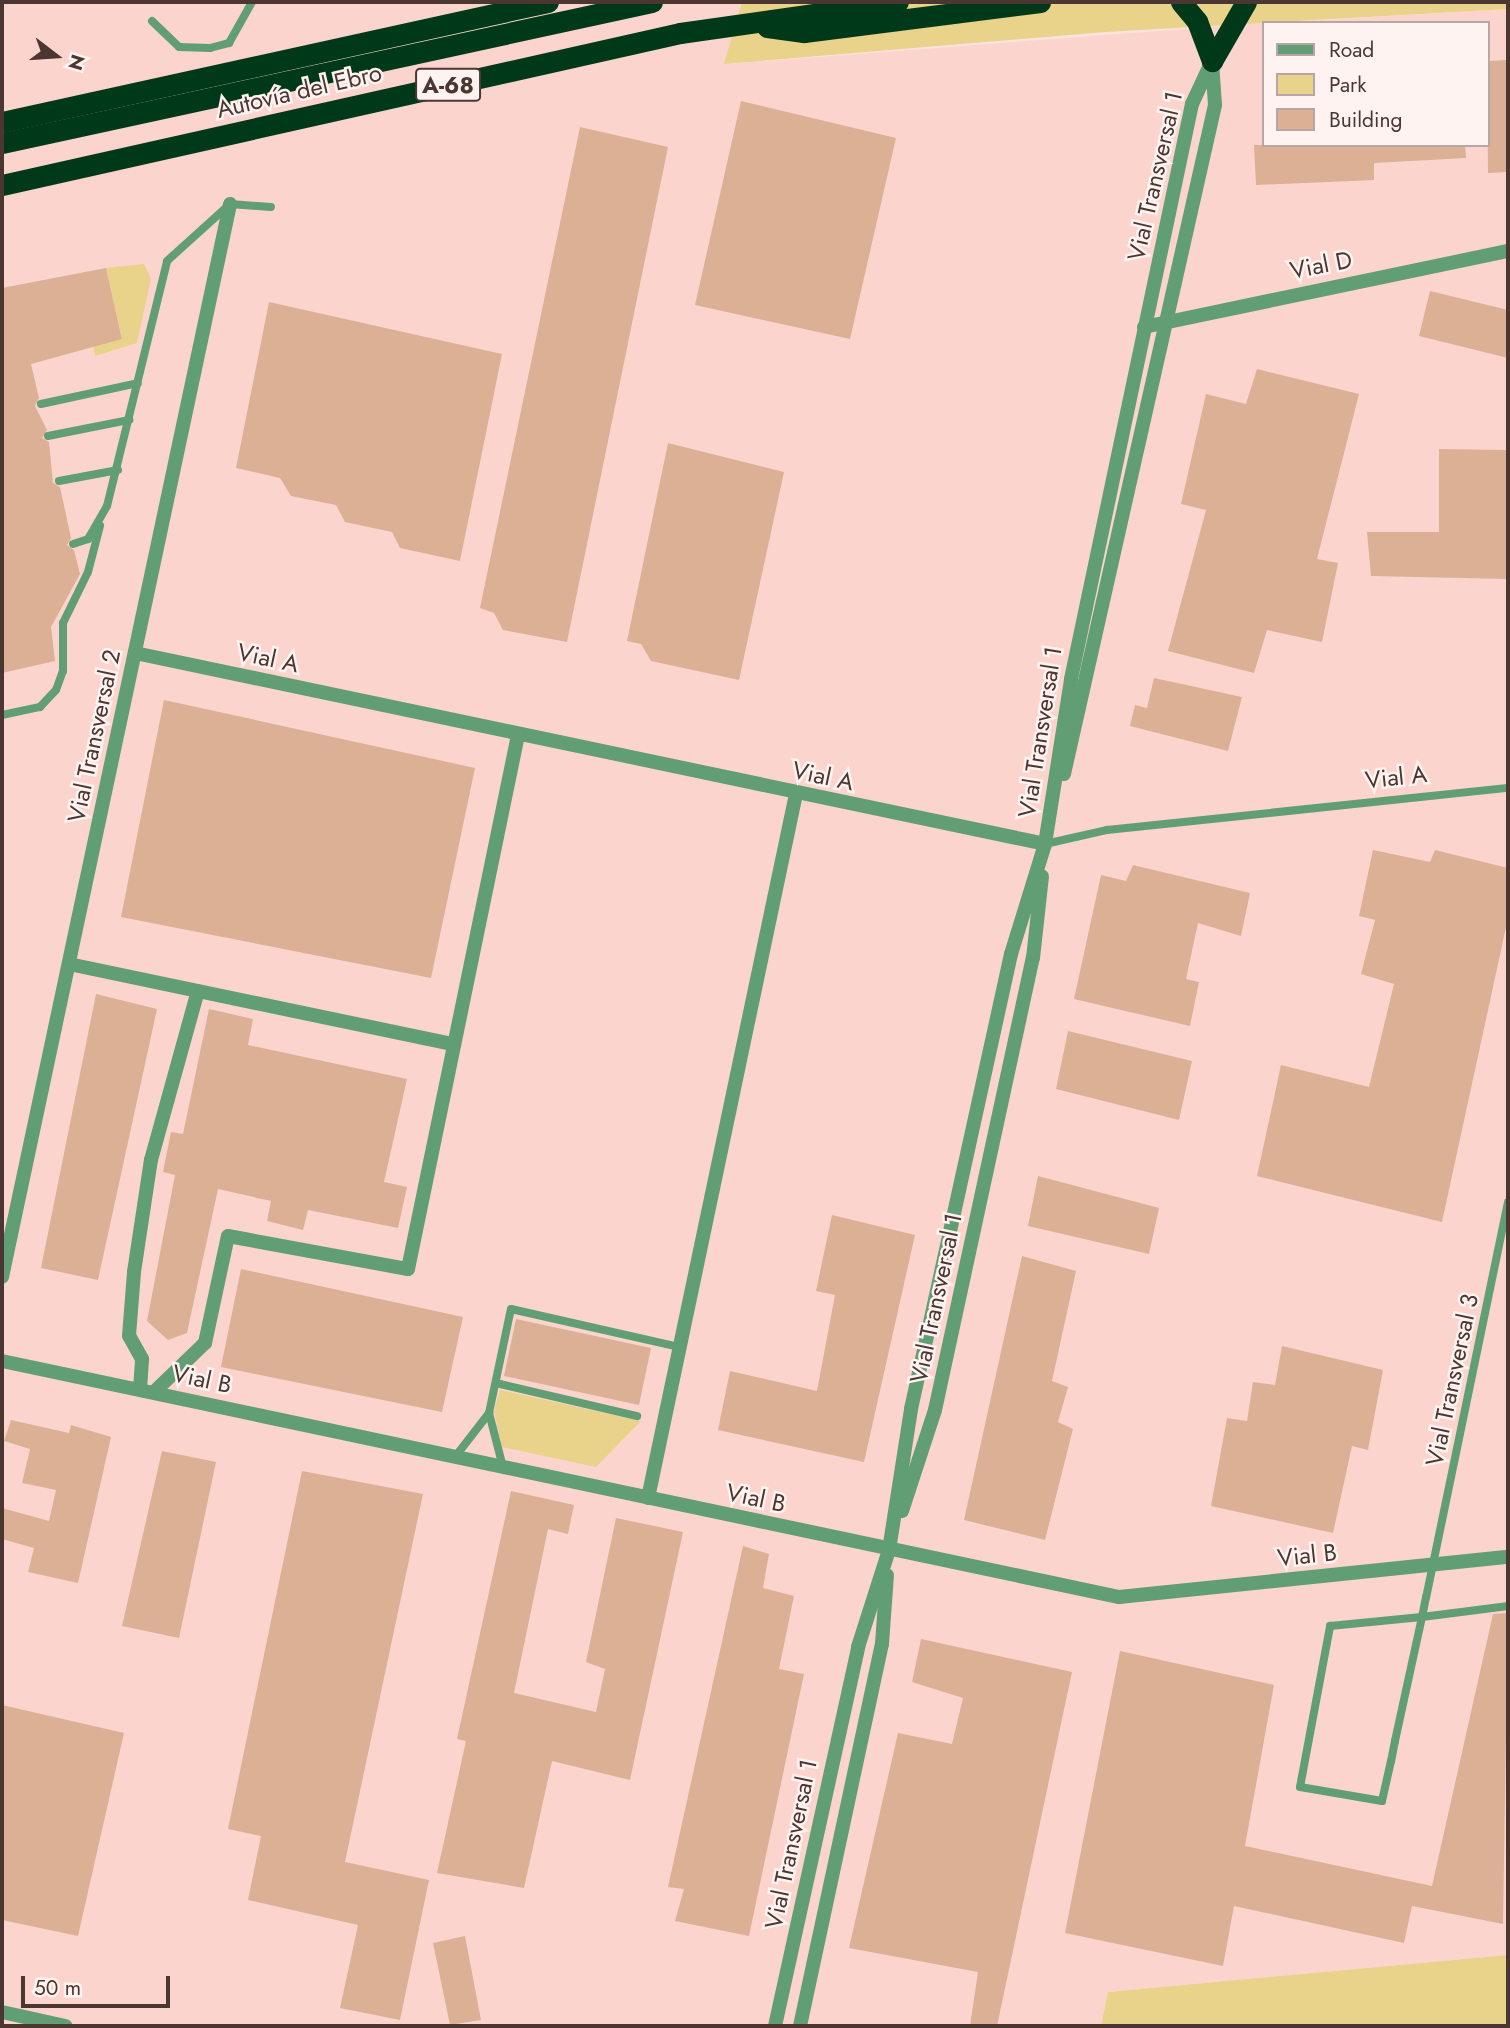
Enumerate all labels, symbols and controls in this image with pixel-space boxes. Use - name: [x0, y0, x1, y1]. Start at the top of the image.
- north arrow: [21, 21, 91, 91]
- legend: [1262, 21, 1489, 147]
- text: Road: [1329, 35, 1374, 65]
- text: N: [61, 51, 92, 73]
- street label: Autovía del Ebro: [214, 58, 384, 124]
- road number: A-68: [415, 66, 481, 104]
- text: Park: [1329, 70, 1366, 100]
- street label: Vial Transversal 1: [1122, 88, 1188, 264]
- text: Building: [1329, 105, 1402, 135]
- street label: Vial D: [1287, 245, 1355, 285]
- street label: Vial A: [235, 637, 301, 679]
- street label: Vial Transversal 1: [1012, 644, 1068, 820]
- street label: Vial Transversal 2: [62, 647, 126, 825]
- street label: Vial A: [790, 755, 856, 797]
- street label: Vial A: [1364, 759, 1428, 795]
- street label: Vial Transversal 1: [904, 1210, 968, 1386]
- street label: Vial Transversal 3: [1420, 1291, 1484, 1469]
- street label: Vial B: [170, 1359, 234, 1399]
- street label: Vial B: [724, 1478, 788, 1518]
- street label: Vial B: [1276, 1538, 1338, 1572]
- street label: Vial Transversal 1: [759, 1756, 823, 1932]
- scale bar: [24, 1962, 173, 2006]
- text: 50 m: [34, 1973, 81, 2003]

